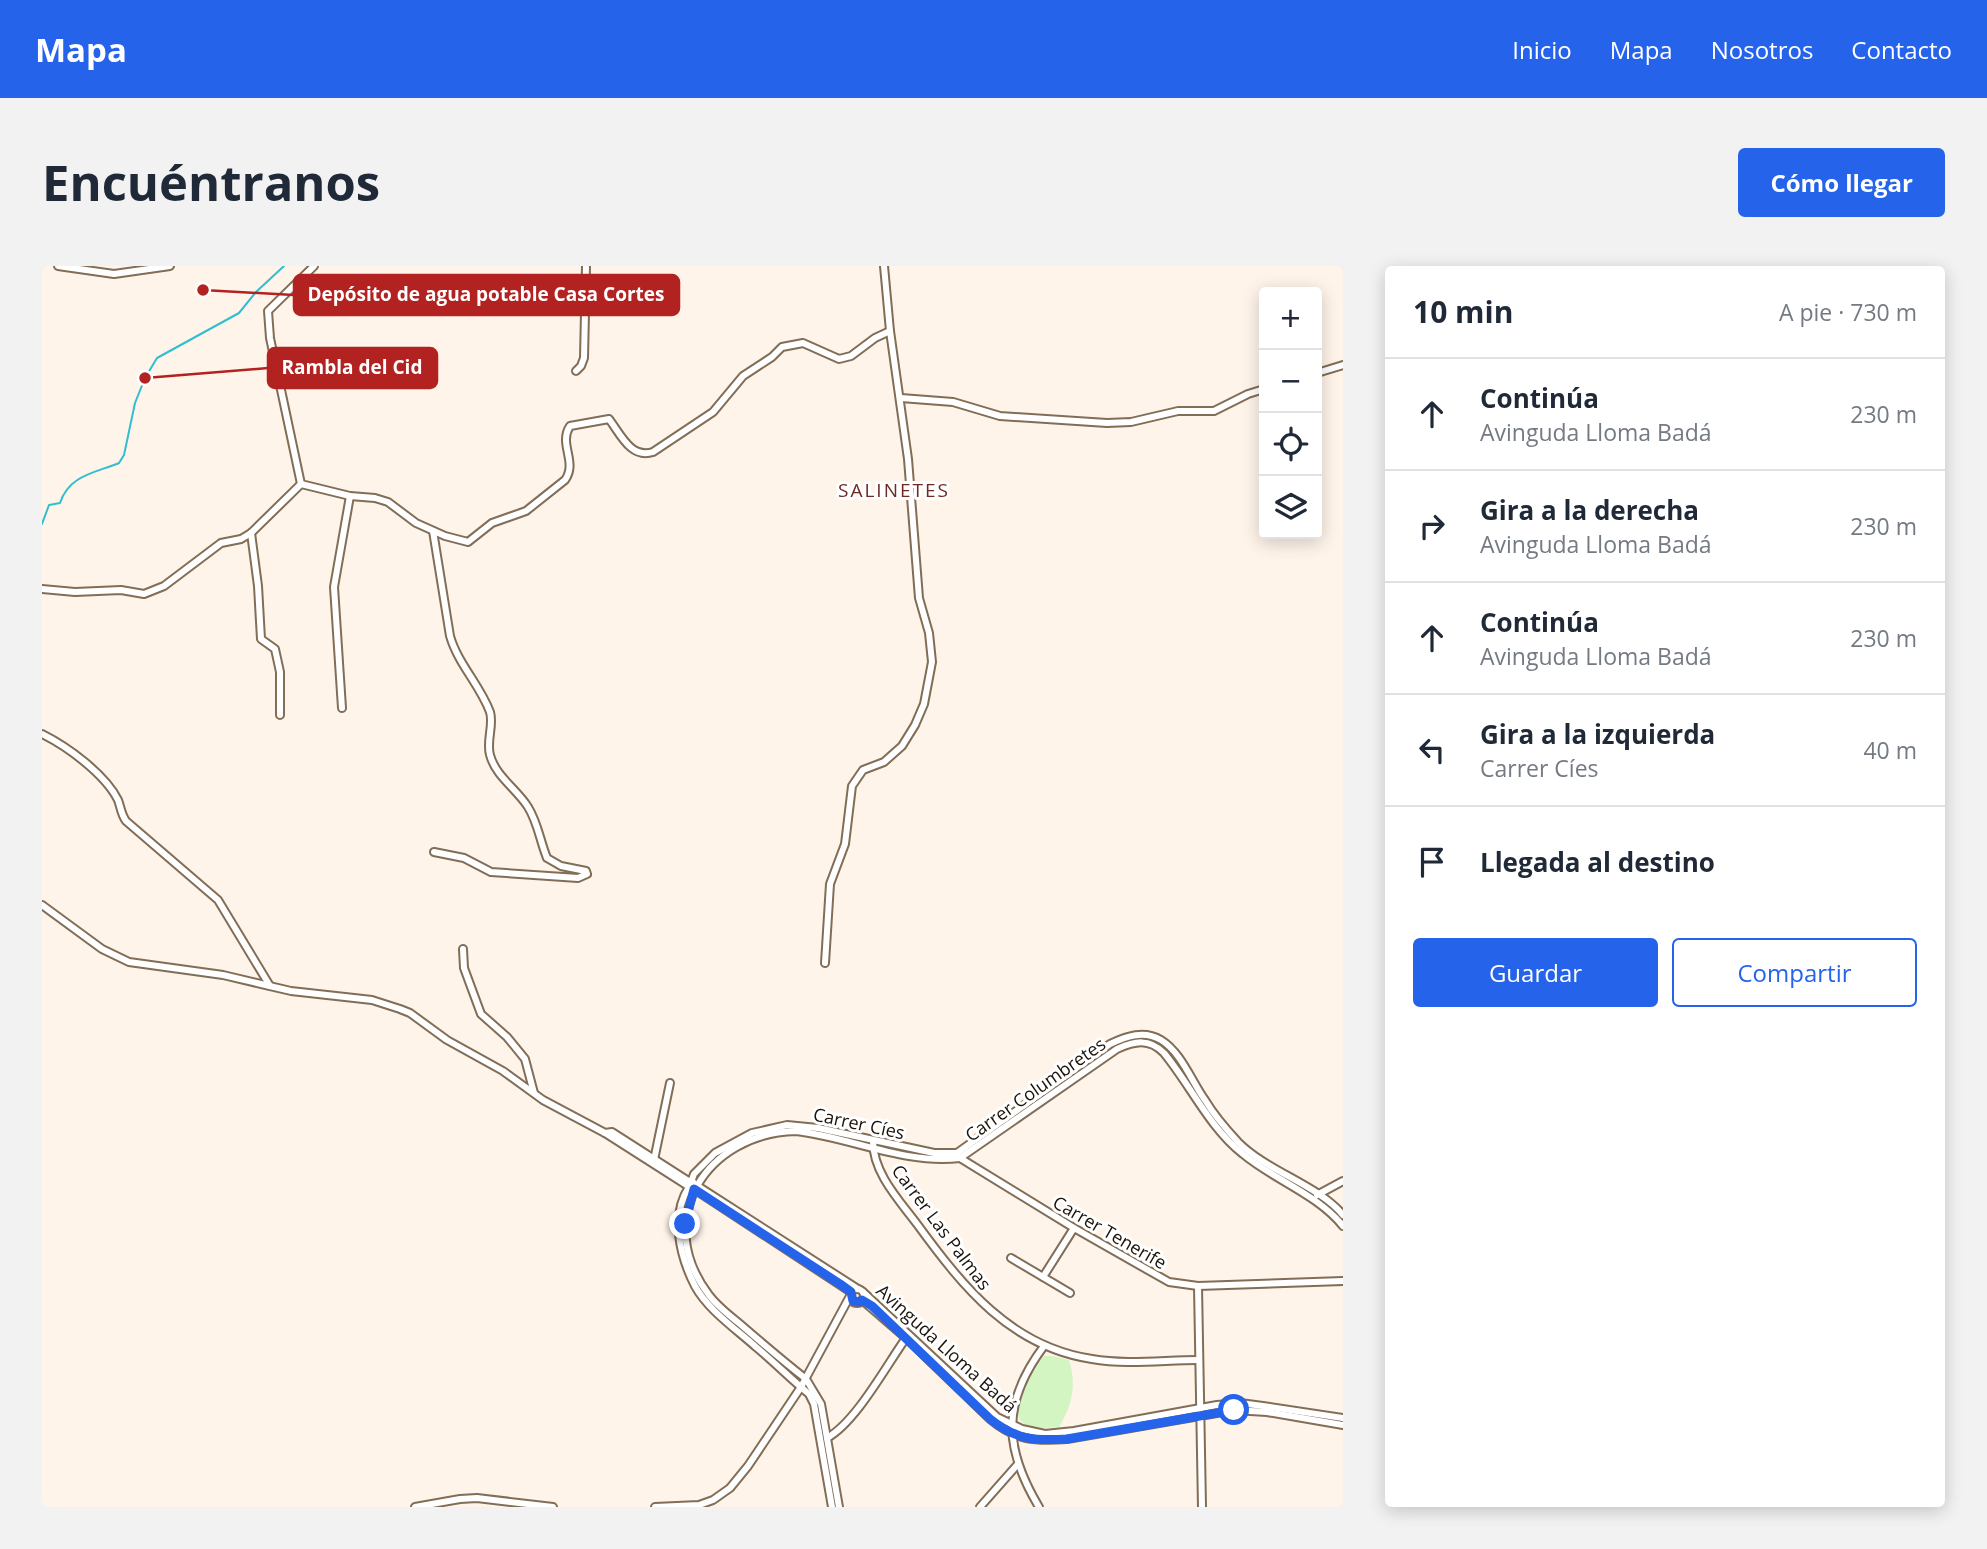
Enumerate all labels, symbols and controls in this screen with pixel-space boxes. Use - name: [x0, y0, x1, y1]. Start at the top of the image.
- text: Mapa: [35, 27, 127, 72]
- text: Inicio: [1512, 33, 1572, 66]
- text: Mapa: [1610, 33, 1673, 66]
- text: Nosotros: [1711, 33, 1813, 66]
- text: Contacto: [1851, 33, 1952, 66]
- button: Cómo llegar: [1738, 148, 1945, 217]
- text: Encuéntranos: [42, 149, 380, 215]
- callout: Depósito de agua potable Casa Cortes: [294, 275, 679, 315]
- text: Depósito de agua potable Casa Cortes: [308, 281, 664, 307]
- map controls: [1259, 287, 1322, 539]
- button: +: [1259, 287, 1322, 350]
- text: 10 min: [1413, 291, 1513, 332]
- text: A pie · 730 m: [1779, 296, 1917, 328]
- callout: Rambla del Cid: [268, 348, 437, 388]
- button: −: [1259, 350, 1322, 413]
- text: Rambla del Cid: [282, 354, 422, 380]
- text: Continúa: [1480, 380, 1599, 416]
- icon: ahead: [1413, 395, 1451, 433]
- text: 230 m: [1850, 398, 1917, 430]
- button: locate: [1259, 413, 1322, 476]
- text: Avinguda Lloma Badá: [1480, 416, 1712, 448]
- button: layers: [1259, 476, 1322, 539]
- district label: SALINETES: [838, 477, 950, 503]
- text: Gira a la derecha: [1480, 492, 1699, 528]
- icon: right: [1413, 507, 1451, 545]
- text: 230 m: [1850, 510, 1917, 542]
- text: Avinguda Lloma Badá: [1480, 528, 1712, 560]
- text: Continúa: [1480, 604, 1599, 640]
- icon: ahead: [1413, 619, 1451, 657]
- text: 230 m: [1850, 622, 1917, 654]
- text: Avinguda Lloma Badá: [1480, 640, 1712, 672]
- text: Gira a la izquierda: [1480, 716, 1715, 752]
- icon: left: [1413, 731, 1451, 769]
- text: 40 m: [1863, 734, 1917, 766]
- text: Carrer Cíes: [1480, 752, 1599, 784]
- icon: arrive: [1413, 843, 1451, 881]
- text: Llegada al destino: [1480, 844, 1715, 880]
- button: Guardar: [1413, 938, 1658, 1007]
- button: Compartir: [1672, 938, 1917, 1007]
- street label: Carrer Columbretes: [960, 1032, 1110, 1146]
- street label: Carrer Cíes: [811, 1102, 907, 1144]
- street label: Carrer Las Palmas: [887, 1159, 997, 1295]
- street label: Carrer Tenerife: [1049, 1190, 1171, 1274]
- route end: [669, 1208, 700, 1239]
- street label: Avinguda Lloma Badá: [872, 1278, 1022, 1418]
- route start: [1218, 1394, 1249, 1425]

